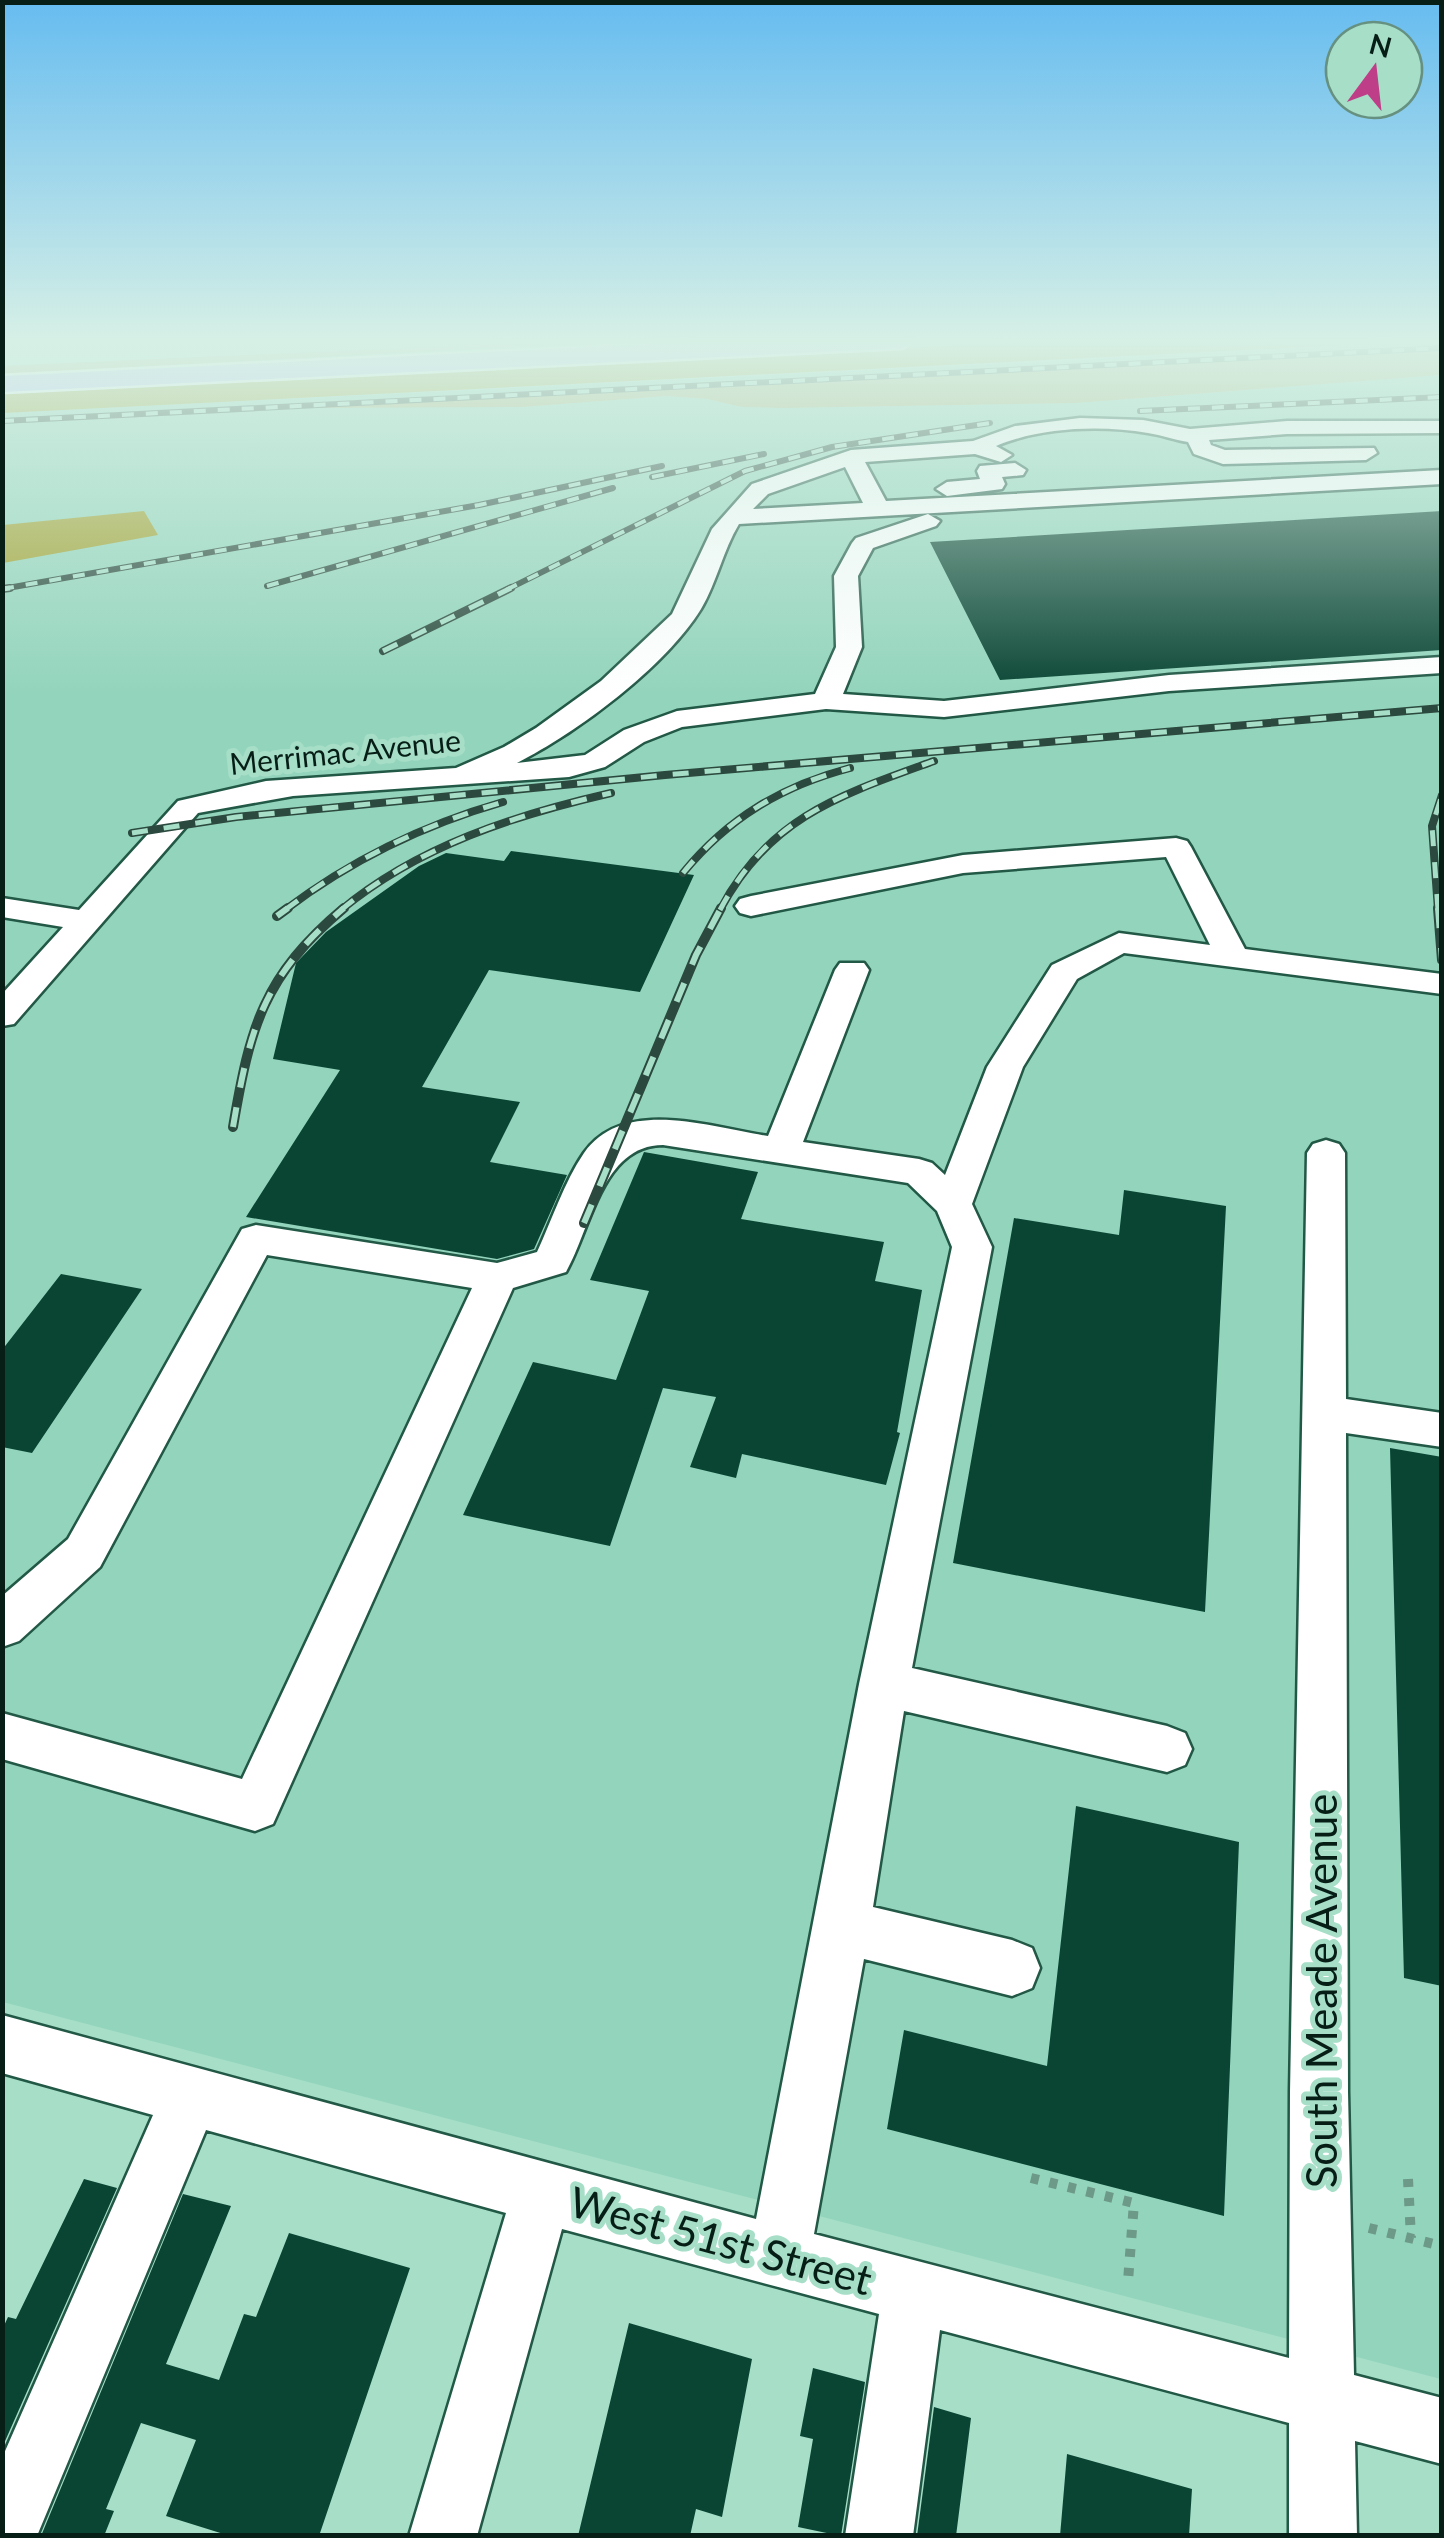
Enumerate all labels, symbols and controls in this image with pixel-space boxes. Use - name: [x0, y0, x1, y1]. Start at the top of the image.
- north arrow: [1324, 20, 1424, 120]
- text: N: [1366, 26, 1396, 64]
- street label: Merrimac Avenue: [228, 721, 462, 781]
- street label: South Meade Avenue: [1296, 1794, 1346, 2188]
- street label: West 51st Street: [565, 2176, 877, 2304]

